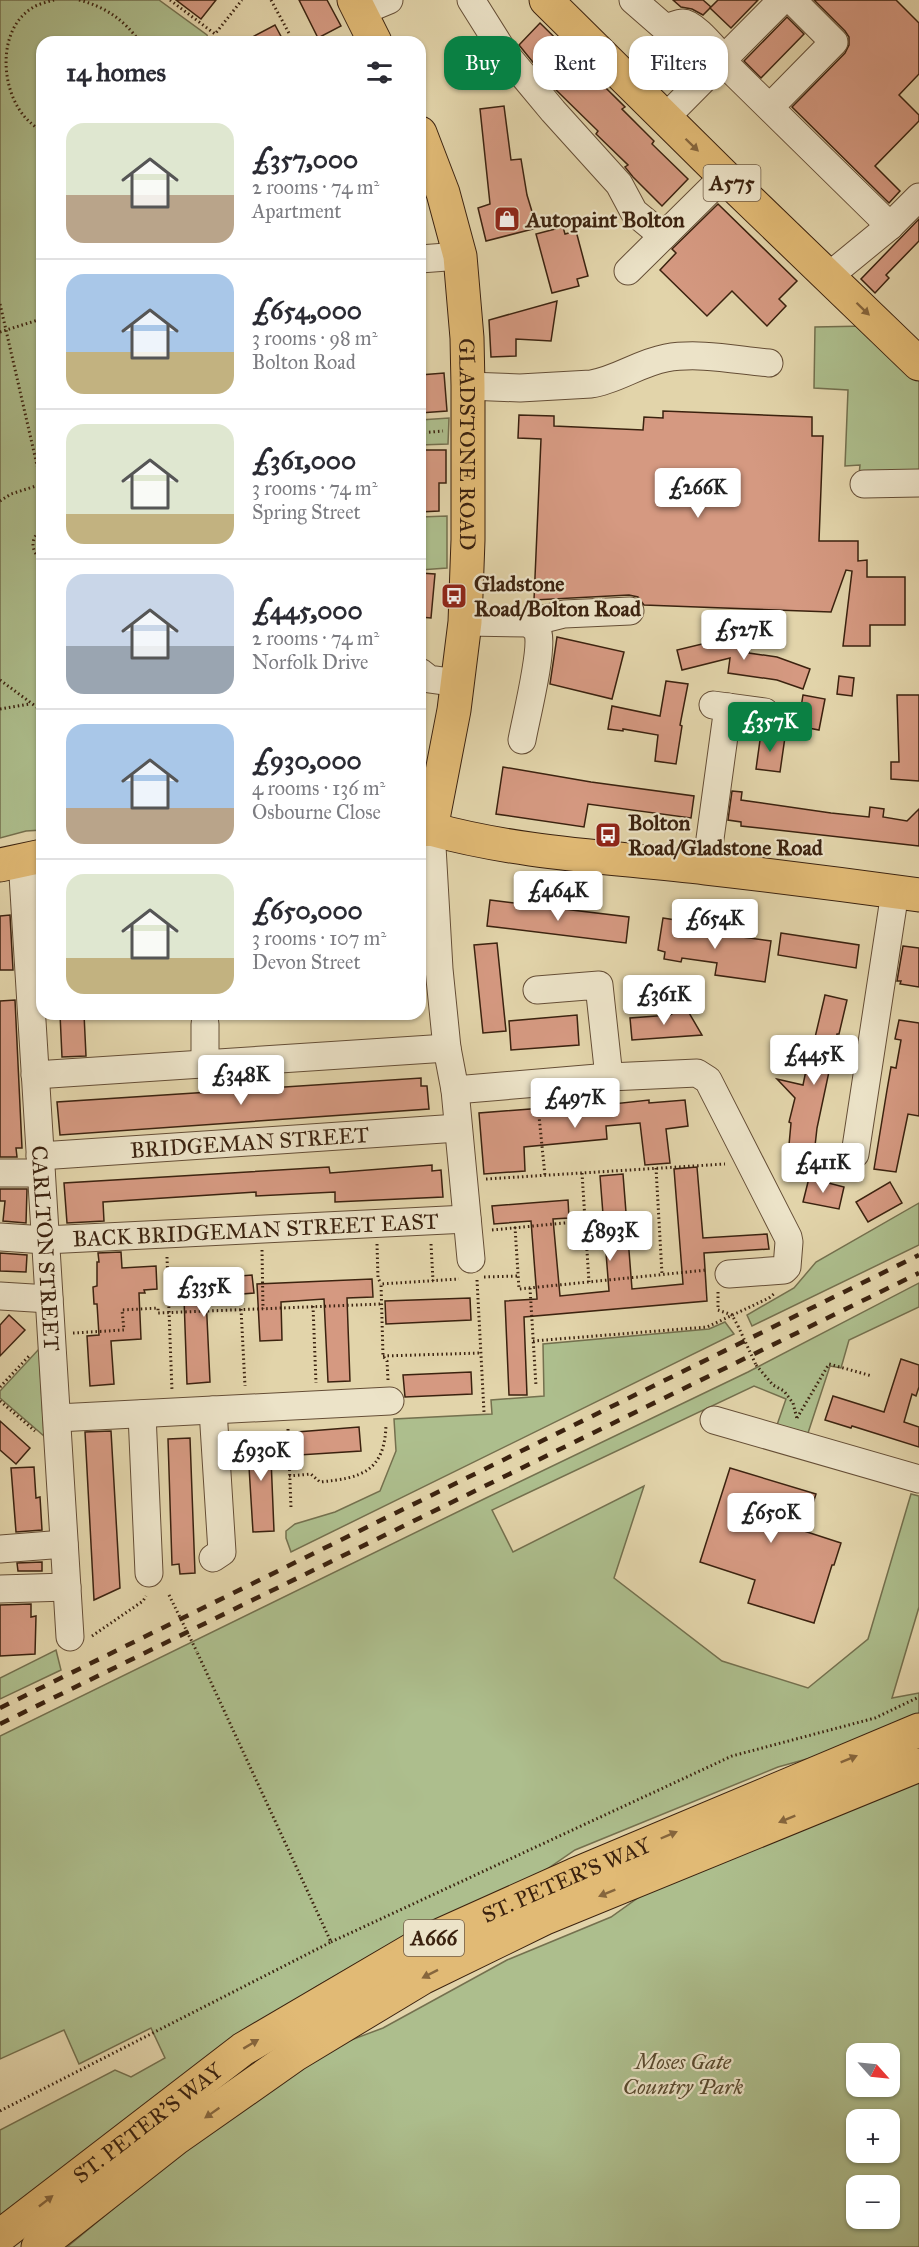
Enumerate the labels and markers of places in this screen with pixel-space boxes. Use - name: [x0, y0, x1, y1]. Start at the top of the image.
- shop icon: Autopaint Bolton: [492, 204, 522, 234]
- place label: Autopaint Bolton: [524, 206, 685, 233]
- pin: £266K: [656, 468, 740, 519]
- place label: Gladstone Road/Bolton Road: [474, 570, 642, 622]
- bus stop icon: Gladstone Road/Bolton Road: [439, 581, 469, 611]
- pin: £527K: [702, 610, 786, 661]
- pin: £357K: [728, 702, 812, 753]
- place label: Bolton Road/Gladstone Road: [628, 809, 824, 861]
- bus stop icon: Bolton Road/Gladstone Road: [593, 820, 623, 850]
- pin: £464K: [516, 871, 600, 922]
- pin: £654K: [673, 899, 757, 950]
- pin: £361K: [622, 975, 706, 1026]
- pin: £445K: [772, 1035, 856, 1086]
- pin: £348K: [199, 1055, 283, 1106]
- pin: £497K: [533, 1078, 617, 1129]
- pin: £411K: [781, 1143, 865, 1194]
- pin: £893K: [568, 1211, 652, 1262]
- pin: £335K: [162, 1267, 246, 1318]
- pin: £930K: [219, 1431, 303, 1482]
- pin: £650K: [729, 1493, 813, 1544]

